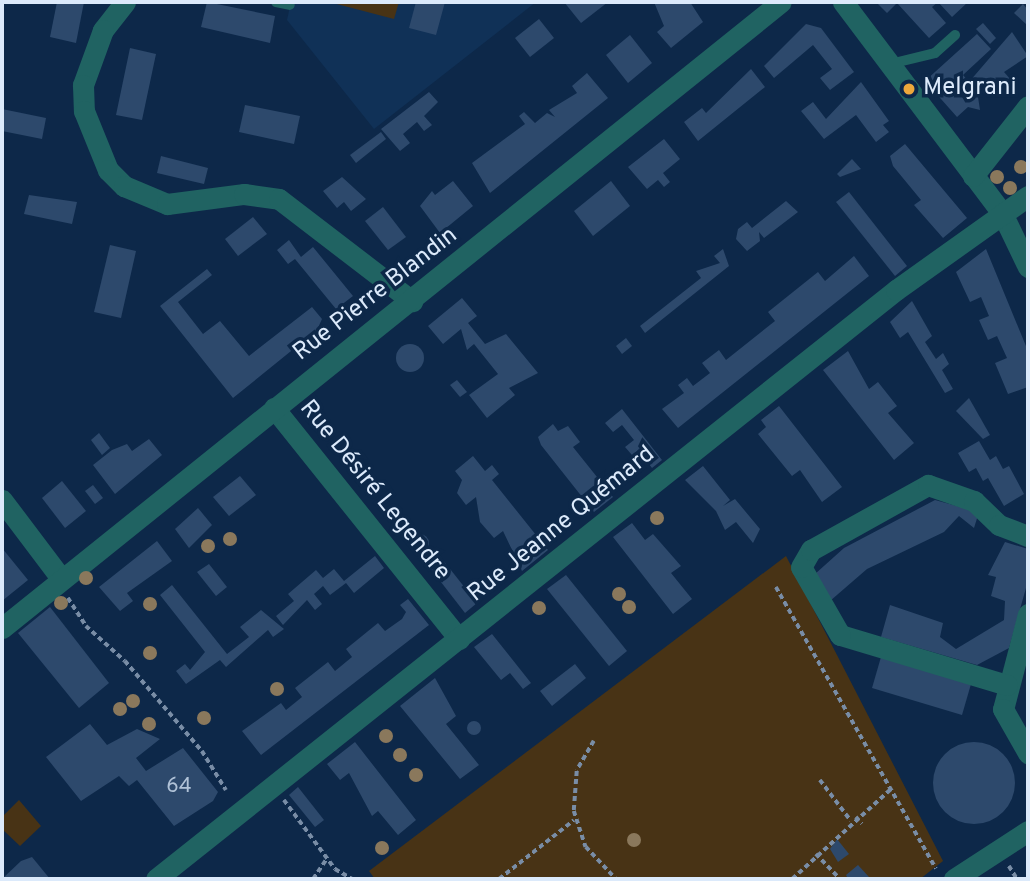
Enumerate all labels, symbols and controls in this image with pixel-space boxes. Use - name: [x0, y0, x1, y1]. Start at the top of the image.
- place label: Melgrani: [923, 75, 1017, 103]
- marker: Melgrani: [901, 81, 917, 97]
- street label: Rue Pierre Blandin: [288, 222, 464, 368]
- street label: Rue Désiré Legendre: [292, 395, 456, 587]
- street label: Rue Jeanne Quémard: [463, 441, 661, 609]
- house number: 64: [166, 774, 192, 800]

